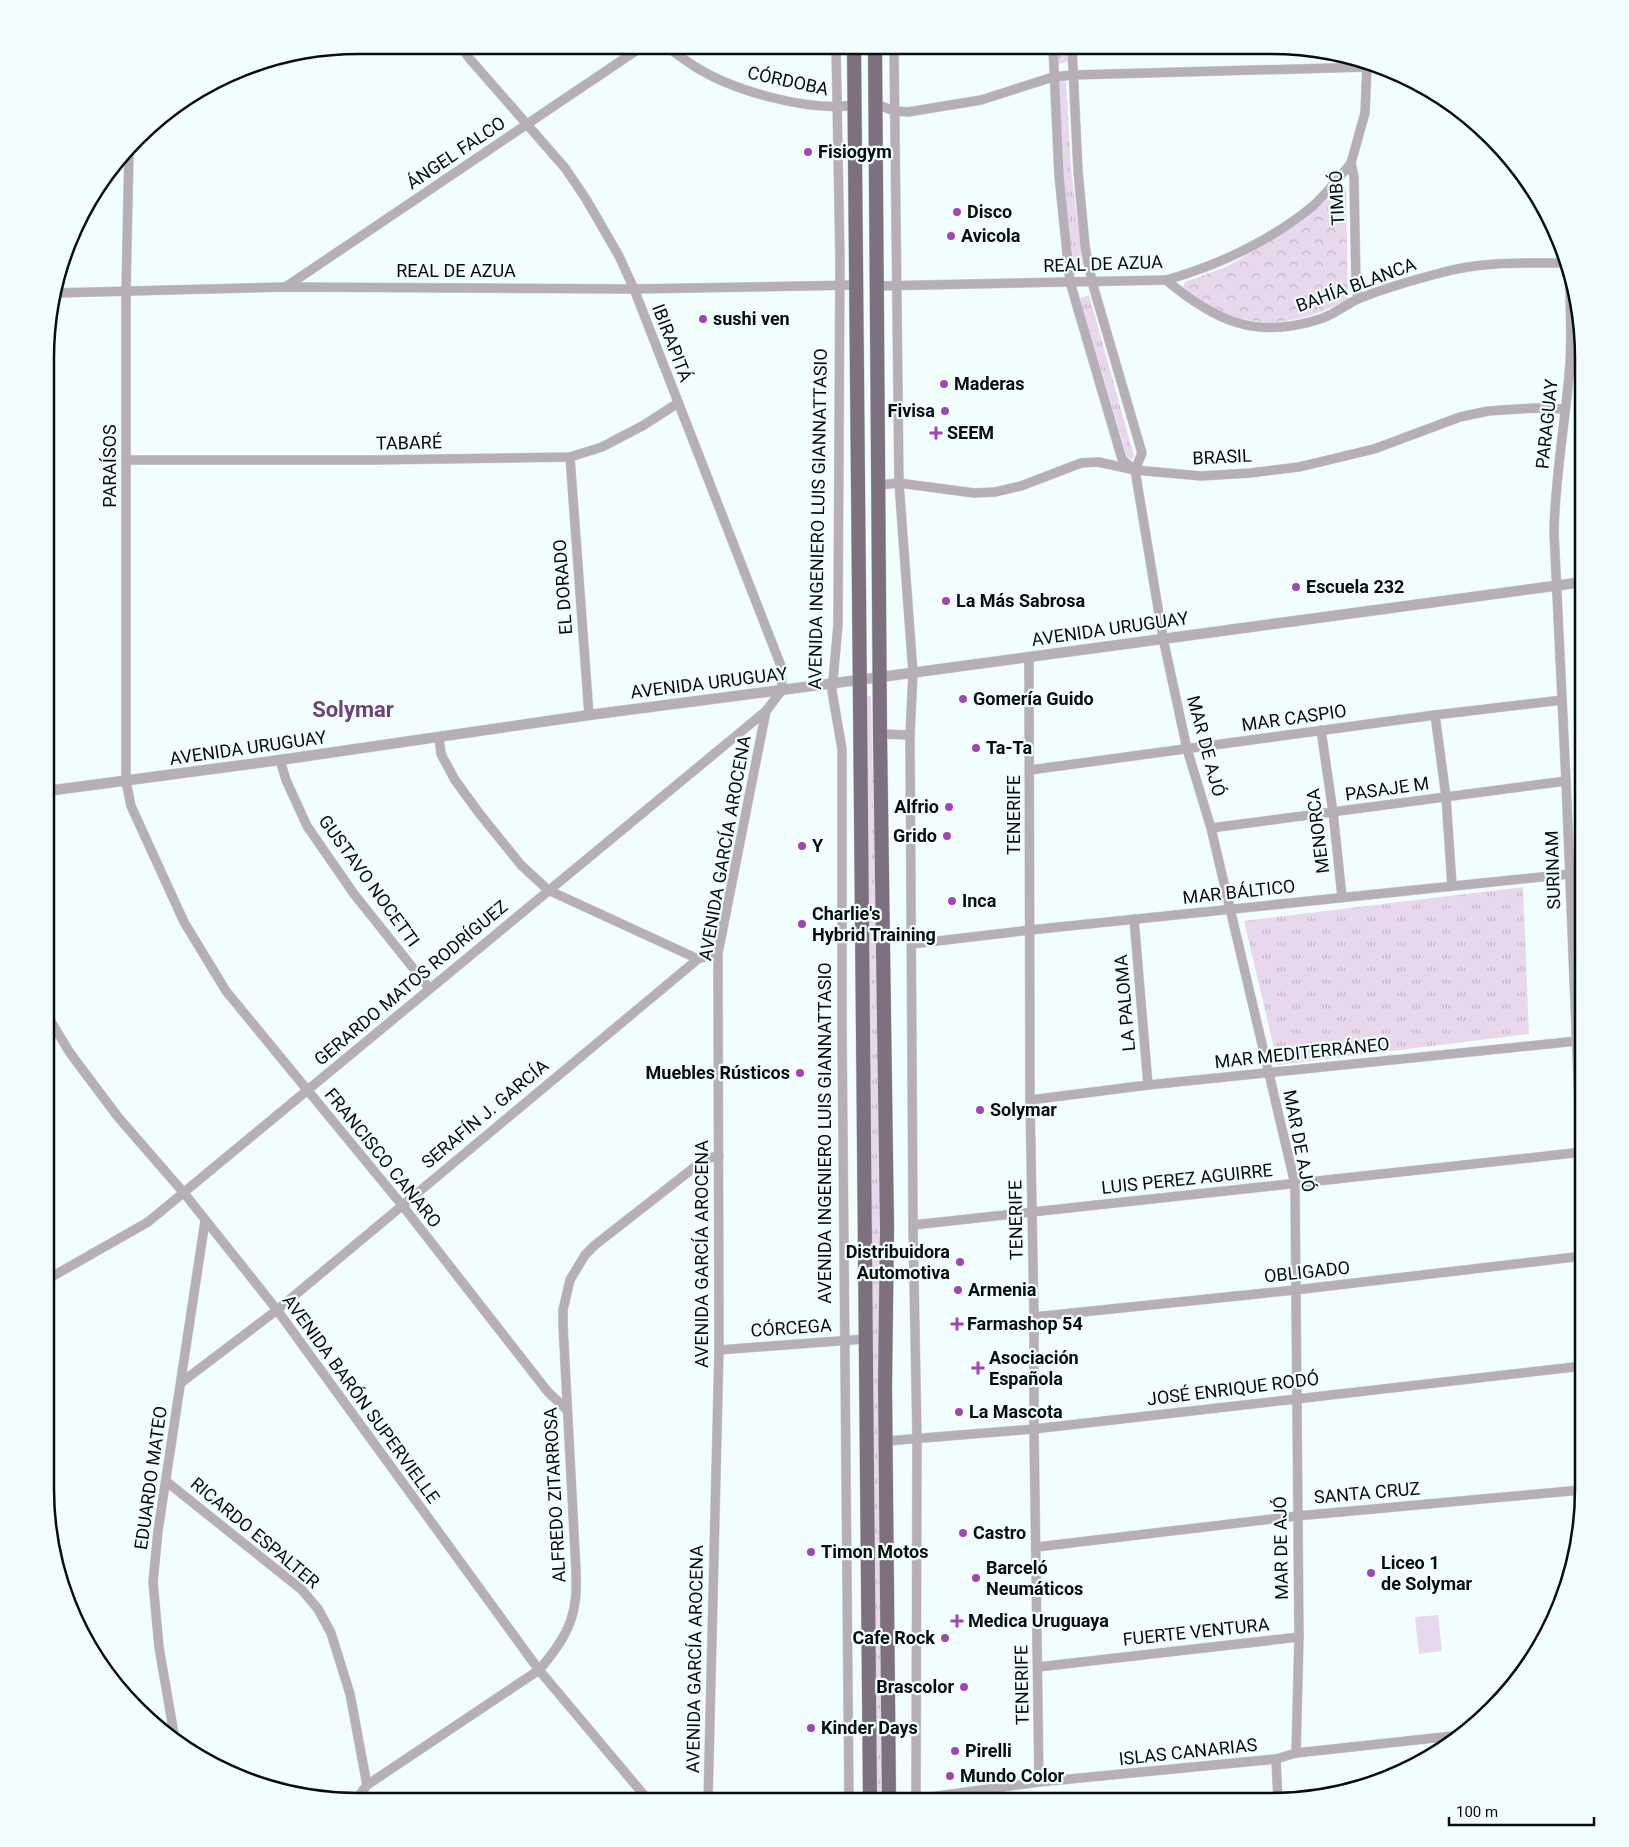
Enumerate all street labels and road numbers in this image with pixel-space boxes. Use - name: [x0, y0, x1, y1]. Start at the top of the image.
- street label: CÓRDOBA: [746, 62, 831, 99]
- street label: ÁNGEL FALCO: [402, 112, 509, 193]
- street label: TIMBÓ: [1325, 170, 1348, 226]
- street label: REAL DE AZUA: [1043, 251, 1163, 276]
- street label: BAHÍA BLANCA: [1293, 253, 1419, 316]
- street label: REAL DE AZUA: [396, 260, 516, 281]
- street label: IBIRAPITÁ: [648, 301, 697, 385]
- street label: AVENIDA INGENIERO LUIS GIANNATTASIO: [804, 348, 831, 690]
- street label: PARAGUAY: [1531, 378, 1562, 470]
- street label: PARAÍSOS: [99, 424, 120, 508]
- street label: TABARÉ: [376, 431, 442, 454]
- street label: BRASIL: [1192, 444, 1252, 469]
- street label: EL DORADO: [549, 539, 576, 635]
- street label: AVENIDA URUGUAY: [1030, 607, 1190, 650]
- street label: AVENIDA URUGUAY: [629, 662, 789, 703]
- street label: MAR DE AJÓ: [1183, 693, 1230, 799]
- street label: MAR CASPIO: [1240, 700, 1348, 735]
- street label: AVENIDA URUGUAY: [168, 726, 328, 769]
- street label: AVENIDA GARCÍA AROCENA: [694, 733, 755, 962]
- street label: PASAJE M: [1344, 772, 1430, 805]
- street label: TENERIFE: [1003, 775, 1024, 855]
- street label: MENORCA: [1302, 787, 1333, 875]
- street label: GUSTAVO NOCETTI: [315, 811, 424, 951]
- street label: SURINAM: [1541, 830, 1564, 910]
- street label: MAR BÁLTICO: [1182, 875, 1296, 908]
- street label: GERARDO MATOS RODRÍGUEZ: [310, 895, 512, 1070]
- street label: LA PALOMA: [1110, 954, 1139, 1052]
- street label: AVENIDA INGENIERO LUIS GIANNATTASIO: [814, 962, 835, 1304]
- street label: MAR MEDITERRÁNEO: [1213, 1033, 1391, 1072]
- street label: SERAFÍN J. GARCÍA: [417, 1054, 552, 1173]
- street label: FRANCISCO CANARO: [321, 1084, 446, 1232]
- street label: MAR DE AJÓ: [1279, 1088, 1320, 1194]
- street label: AVENIDA GARCÍA AROCENA: [691, 1140, 712, 1368]
- street label: LUIS PEREZ AGUIRRE: [1100, 1159, 1274, 1198]
- street label: TENERIFE: [1004, 1180, 1027, 1260]
- street label: OBLIGADO: [1263, 1257, 1351, 1286]
- street label: AVENIDA BARÓN SUPERVIELLE: [279, 1290, 444, 1507]
- street label: CÓRCEGA: [750, 1314, 832, 1341]
- street label: JOSÉ ENRIQUE RODÓ: [1146, 1368, 1320, 1409]
- street label: EDUARDO MATEO: [130, 1405, 171, 1551]
- street label: ALFREDO ZITARROSA: [539, 1407, 570, 1583]
- street label: RICARDO ESPALTER: [187, 1473, 324, 1593]
- street label: SANTA CRUZ: [1313, 1477, 1421, 1508]
- street label: MAR DE AJÓ: [1269, 1496, 1292, 1600]
- street label: AVENIDA GARCÍA AROCENA: [682, 1544, 707, 1773]
- street label: FUERTE VENTURA: [1122, 1613, 1270, 1650]
- street label: TENERIFE: [1010, 1645, 1033, 1725]
- street label: ISLAS CANARIAS: [1118, 1734, 1259, 1769]

